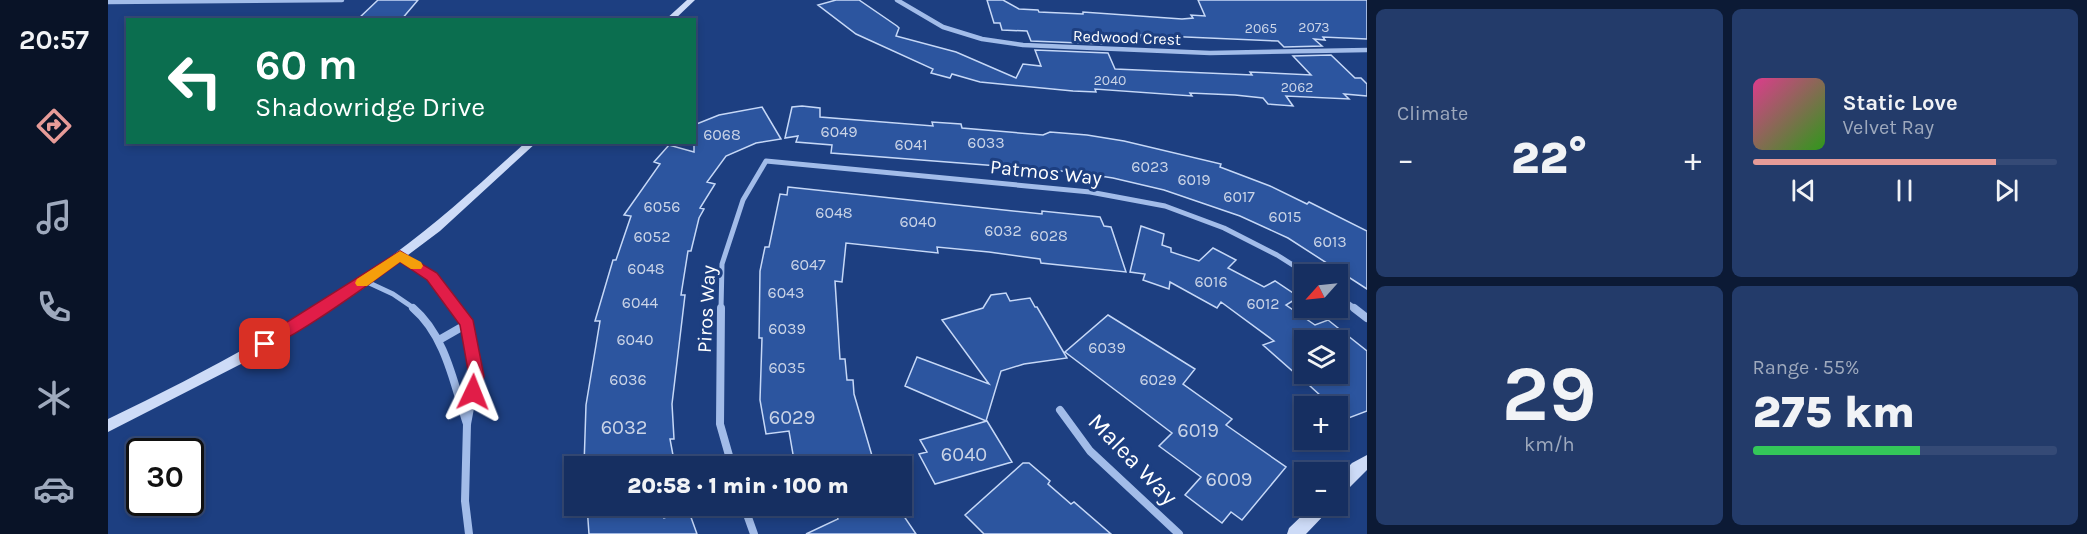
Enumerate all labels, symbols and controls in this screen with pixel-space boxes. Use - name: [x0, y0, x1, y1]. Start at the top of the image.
- house number: 2073: [1298, 19, 1330, 36]
- house number: 2065: [1245, 20, 1277, 37]
- text: 20:57: [19, 24, 89, 56]
- street label: Redwood Crest: [1073, 26, 1181, 49]
- text: 60 m: [255, 40, 358, 90]
- icon: left: [156, 42, 234, 120]
- house number: 2040: [1094, 72, 1126, 89]
- house number: 2062: [1281, 79, 1313, 96]
- text: Static Love: [1843, 90, 1958, 116]
- text: Shadowridge Drive: [255, 91, 485, 123]
- text: Climate: [1397, 102, 1468, 125]
- icon: directions: [33, 105, 75, 147]
- text: Velvet Ray: [1843, 116, 1934, 139]
- house number: 6049: [821, 122, 857, 141]
- house number: 6068: [703, 125, 741, 144]
- text: 22°: [1511, 132, 1588, 184]
- house number: 6033: [967, 133, 1005, 152]
- house number: 6041: [895, 135, 927, 154]
- text: −: [1397, 140, 1414, 178]
- text: +: [1684, 140, 1702, 178]
- street label: Patmos Way: [989, 155, 1103, 190]
- house number: 6023: [1131, 157, 1169, 176]
- house number: 6019: [1177, 170, 1211, 189]
- icon: previous: [1787, 174, 1820, 207]
- icon: pause: [1888, 174, 1921, 207]
- icon: next: [1990, 174, 2023, 207]
- house number: 6017: [1223, 187, 1255, 206]
- icon: music: [33, 196, 75, 238]
- house number: 6056: [644, 197, 680, 216]
- house number: 6048: [815, 203, 853, 222]
- house number: 6015: [1269, 207, 1301, 226]
- house number: 6040: [899, 212, 937, 231]
- house number: 6032: [984, 221, 1022, 240]
- house number: 6028: [1030, 226, 1068, 245]
- house number: 6052: [634, 227, 670, 246]
- house number: 6013: [1313, 232, 1347, 251]
- house number: 6047: [790, 255, 826, 274]
- house number: 6048: [627, 259, 665, 278]
- street label: Piros Way: [693, 264, 720, 354]
- north arrow: [1294, 264, 1348, 318]
- map controls: [1294, 264, 1348, 516]
- house number: 6016: [1194, 272, 1228, 291]
- house number: 6043: [767, 283, 805, 302]
- icon: phone: [33, 286, 75, 328]
- house number: 6044: [622, 293, 658, 312]
- house number: 6012: [1246, 294, 1280, 313]
- pin: [239, 318, 290, 369]
- house number: 6039: [768, 319, 806, 338]
- icon: arrive: [248, 327, 281, 360]
- house number: 6040: [616, 330, 654, 349]
- button: layers: [1294, 330, 1348, 384]
- house number: 6039: [1088, 338, 1126, 357]
- text: 29: [1502, 348, 1597, 440]
- text: Range · 55%: [1753, 356, 1860, 379]
- house number: 6035: [768, 358, 806, 377]
- position arrow: [441, 360, 505, 424]
- house number: 6036: [609, 370, 647, 389]
- house number: 6029: [1139, 370, 1177, 389]
- icon: climate: [33, 377, 75, 419]
- text: 275 km: [1753, 386, 1915, 438]
- button: +: [1294, 396, 1348, 450]
- house number: 6029: [769, 406, 815, 429]
- street label: Malea Way: [1082, 407, 1184, 511]
- house number: 6032: [601, 416, 647, 439]
- house number: 6019: [1177, 419, 1219, 442]
- text: km/h: [1524, 433, 1575, 456]
- speed limit sign: 30: [126, 438, 204, 516]
- house number: 6040: [941, 443, 987, 466]
- button: −: [1294, 462, 1348, 516]
- icon: car: [33, 468, 75, 510]
- house number: 6009: [1206, 468, 1252, 491]
- text: 20:58 · 1 min · 100 m: [627, 473, 849, 499]

